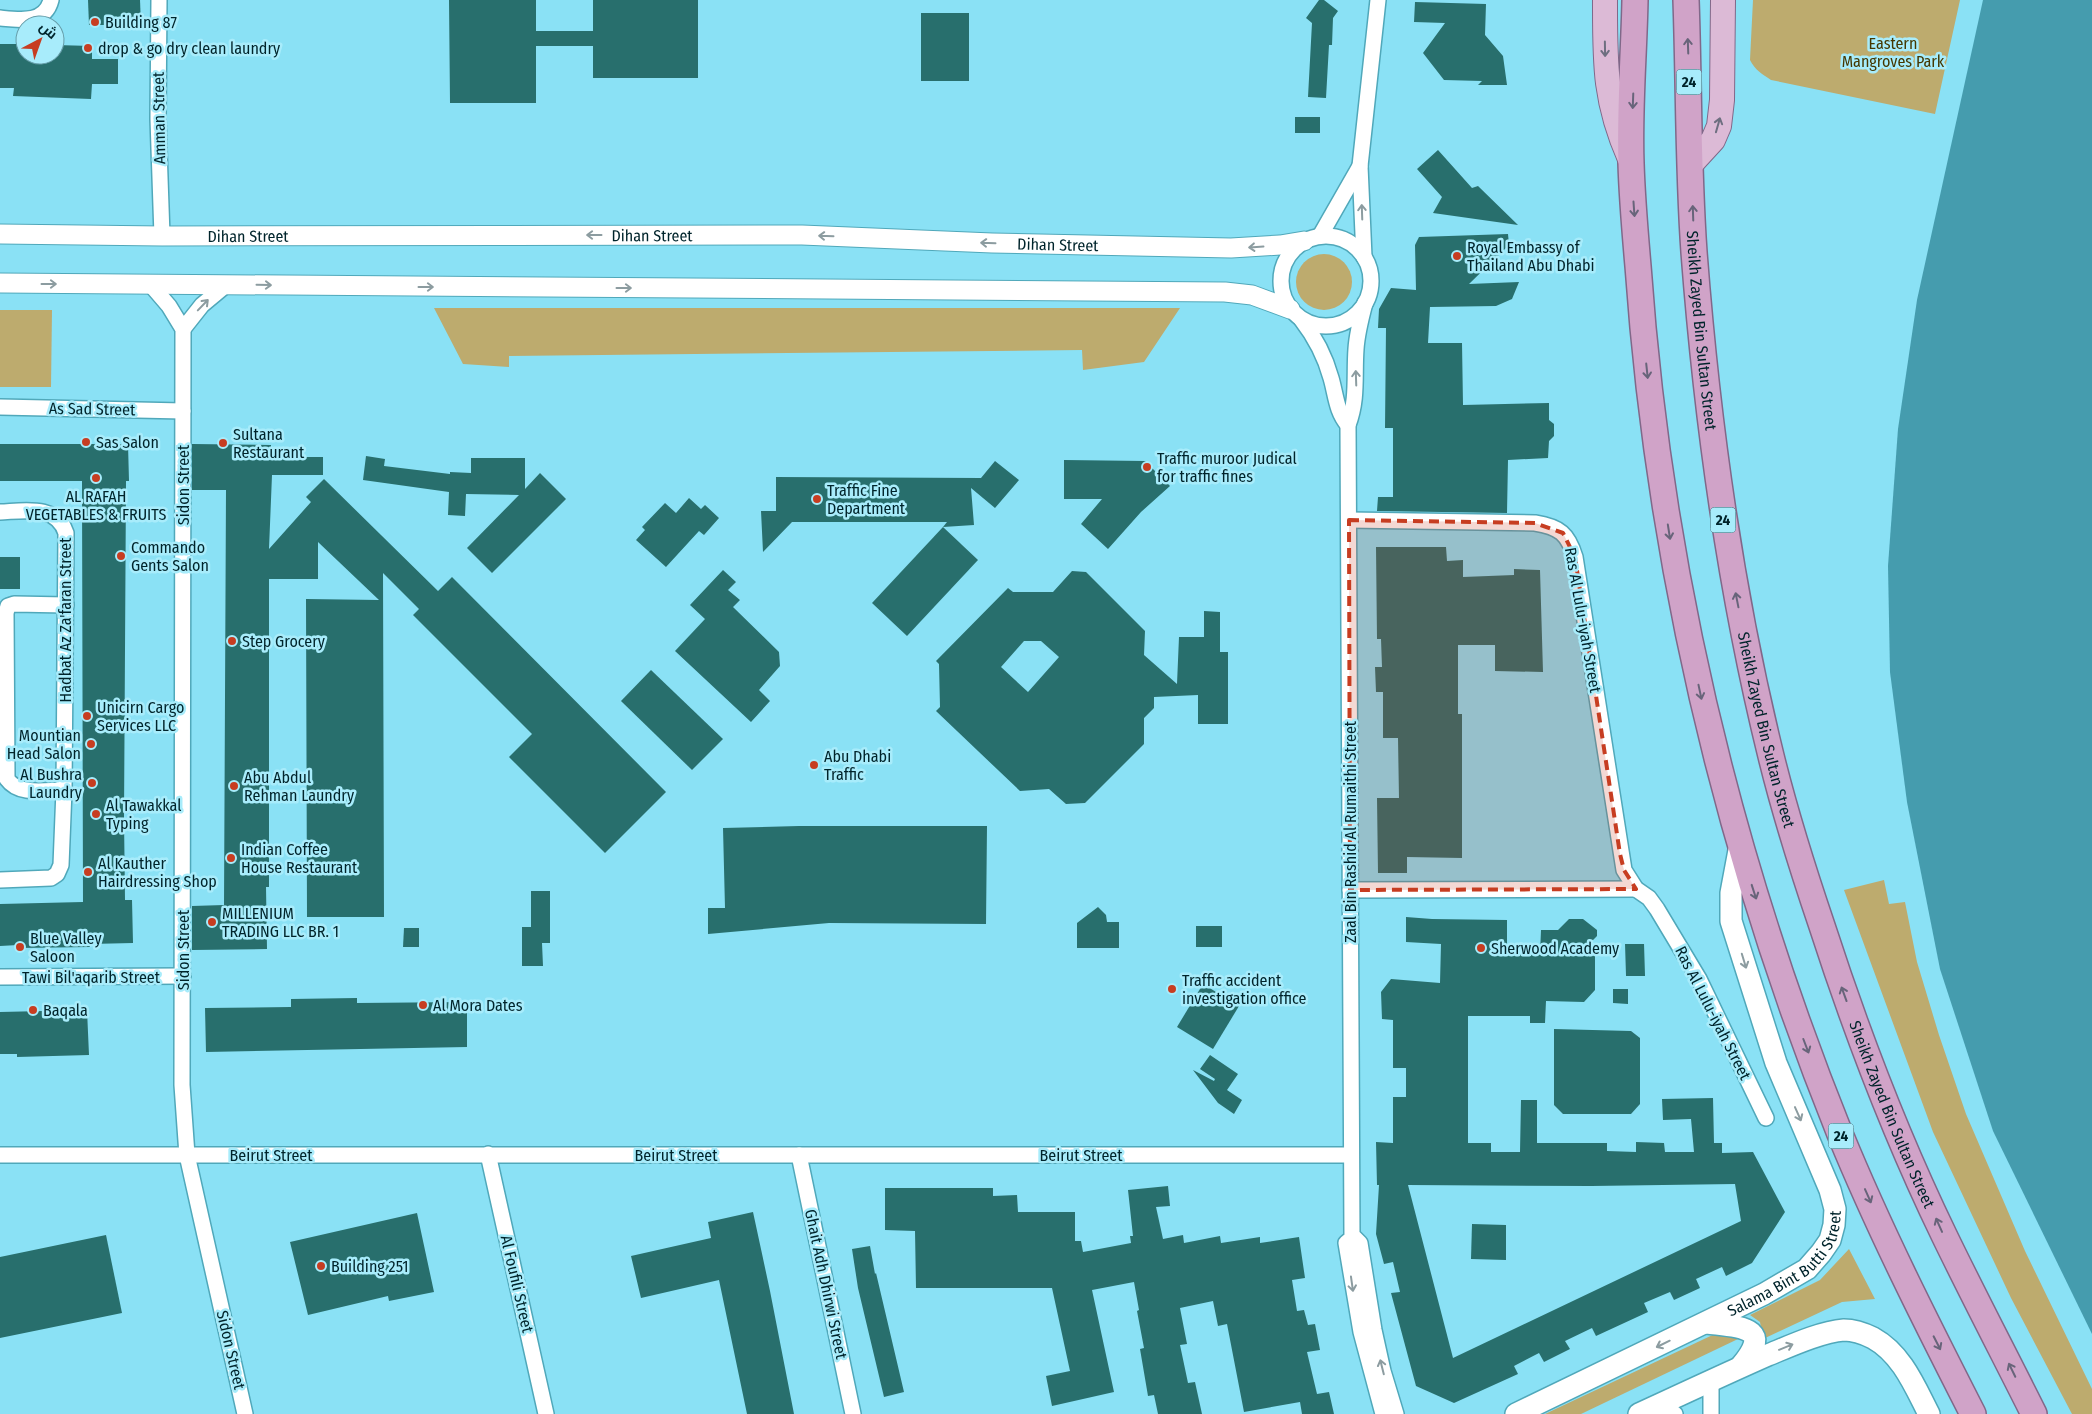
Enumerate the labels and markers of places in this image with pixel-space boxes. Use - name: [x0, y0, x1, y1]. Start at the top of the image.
- place label: Building 87: [105, 13, 177, 32]
- marker: Building 87: [89, 16, 101, 28]
- place label: drop & go dry clean laundry: [98, 39, 281, 58]
- marker: drop & go dry clean laundry: [82, 42, 94, 54]
- place label: Royal Embassy of Thailand Abu Dhabi: [1467, 238, 1595, 275]
- marker: Royal Embassy of Thailand Abu Dhabi: [1451, 250, 1463, 262]
- place label: Sultana Restaurant: [233, 425, 305, 462]
- place label: Sas Salon: [96, 433, 159, 452]
- marker: Sas Salon: [80, 436, 92, 448]
- marker: Sultana Restaurant: [217, 437, 229, 449]
- place label: Traffic muroor Judical for traffic fines: [1157, 449, 1297, 486]
- marker: Traffic muroor Judical for traffic fines: [1141, 461, 1153, 473]
- marker: AL RAFAH VEGETABLES & FRUITS: [90, 472, 102, 484]
- place label: Traffic Fine Department: [827, 481, 906, 518]
- place label: AL RAFAH VEGETABLES & FRUITS: [26, 487, 166, 524]
- marker: Traffic Fine Department: [811, 493, 823, 505]
- place label: Commando Gents Salon: [131, 538, 209, 575]
- marker: Commando Gents Salon: [115, 550, 127, 562]
- place label: Step Grocery: [242, 632, 326, 651]
- marker: Step Grocery: [226, 635, 238, 647]
- place label: Unicirn Cargo Services LLC: [97, 698, 184, 735]
- marker: Unicirn Cargo Services LLC: [81, 710, 93, 722]
- place label: Mountian Head Salon: [7, 726, 81, 763]
- marker: Mountian Head Salon: [85, 738, 97, 750]
- place label: Abu Dhabi Traffic: [824, 747, 891, 784]
- marker: Abu Dhabi Traffic: [808, 759, 820, 771]
- place label: Al Bushra Laundry: [20, 765, 83, 802]
- place label: Abu Abdul Rehman Laundry: [244, 768, 355, 805]
- marker: Al Bushra Laundry: [86, 777, 98, 789]
- marker: Abu Abdul Rehman Laundry: [228, 780, 240, 792]
- place label: Al Tawakkal Typing: [106, 796, 181, 833]
- marker: Al Tawakkal Typing: [90, 808, 102, 820]
- place label: Indian Coffee House Restaurant: [241, 840, 358, 877]
- marker: Indian Coffee House Restaurant: [225, 852, 237, 864]
- place label: Al Kauther Hairdressing Shop: [98, 854, 217, 891]
- marker: Al Kauther Hairdressing Shop: [82, 866, 94, 878]
- place label: MILLENIUM TRADING LLC BR. 1: [222, 904, 339, 941]
- marker: MILLENIUM TRADING LLC BR. 1: [206, 916, 218, 928]
- place label: Blue Valley Saloon: [30, 929, 102, 966]
- place label: Sherwood Academy: [1491, 939, 1620, 958]
- marker: Blue Valley Saloon: [14, 941, 26, 953]
- marker: Sherwood Academy: [1475, 942, 1487, 954]
- place label: Traffic accident investigation office: [1182, 971, 1307, 1008]
- marker: Traffic accident investigation office: [1166, 983, 1178, 995]
- place label: Al Mora Dates: [433, 996, 523, 1015]
- marker: Al Mora Dates: [417, 999, 429, 1011]
- place label: Baqala: [43, 1001, 88, 1020]
- marker: Baqala: [27, 1004, 39, 1016]
- place label: Building 251: [331, 1257, 408, 1276]
- marker: Building 251: [315, 1260, 327, 1272]

